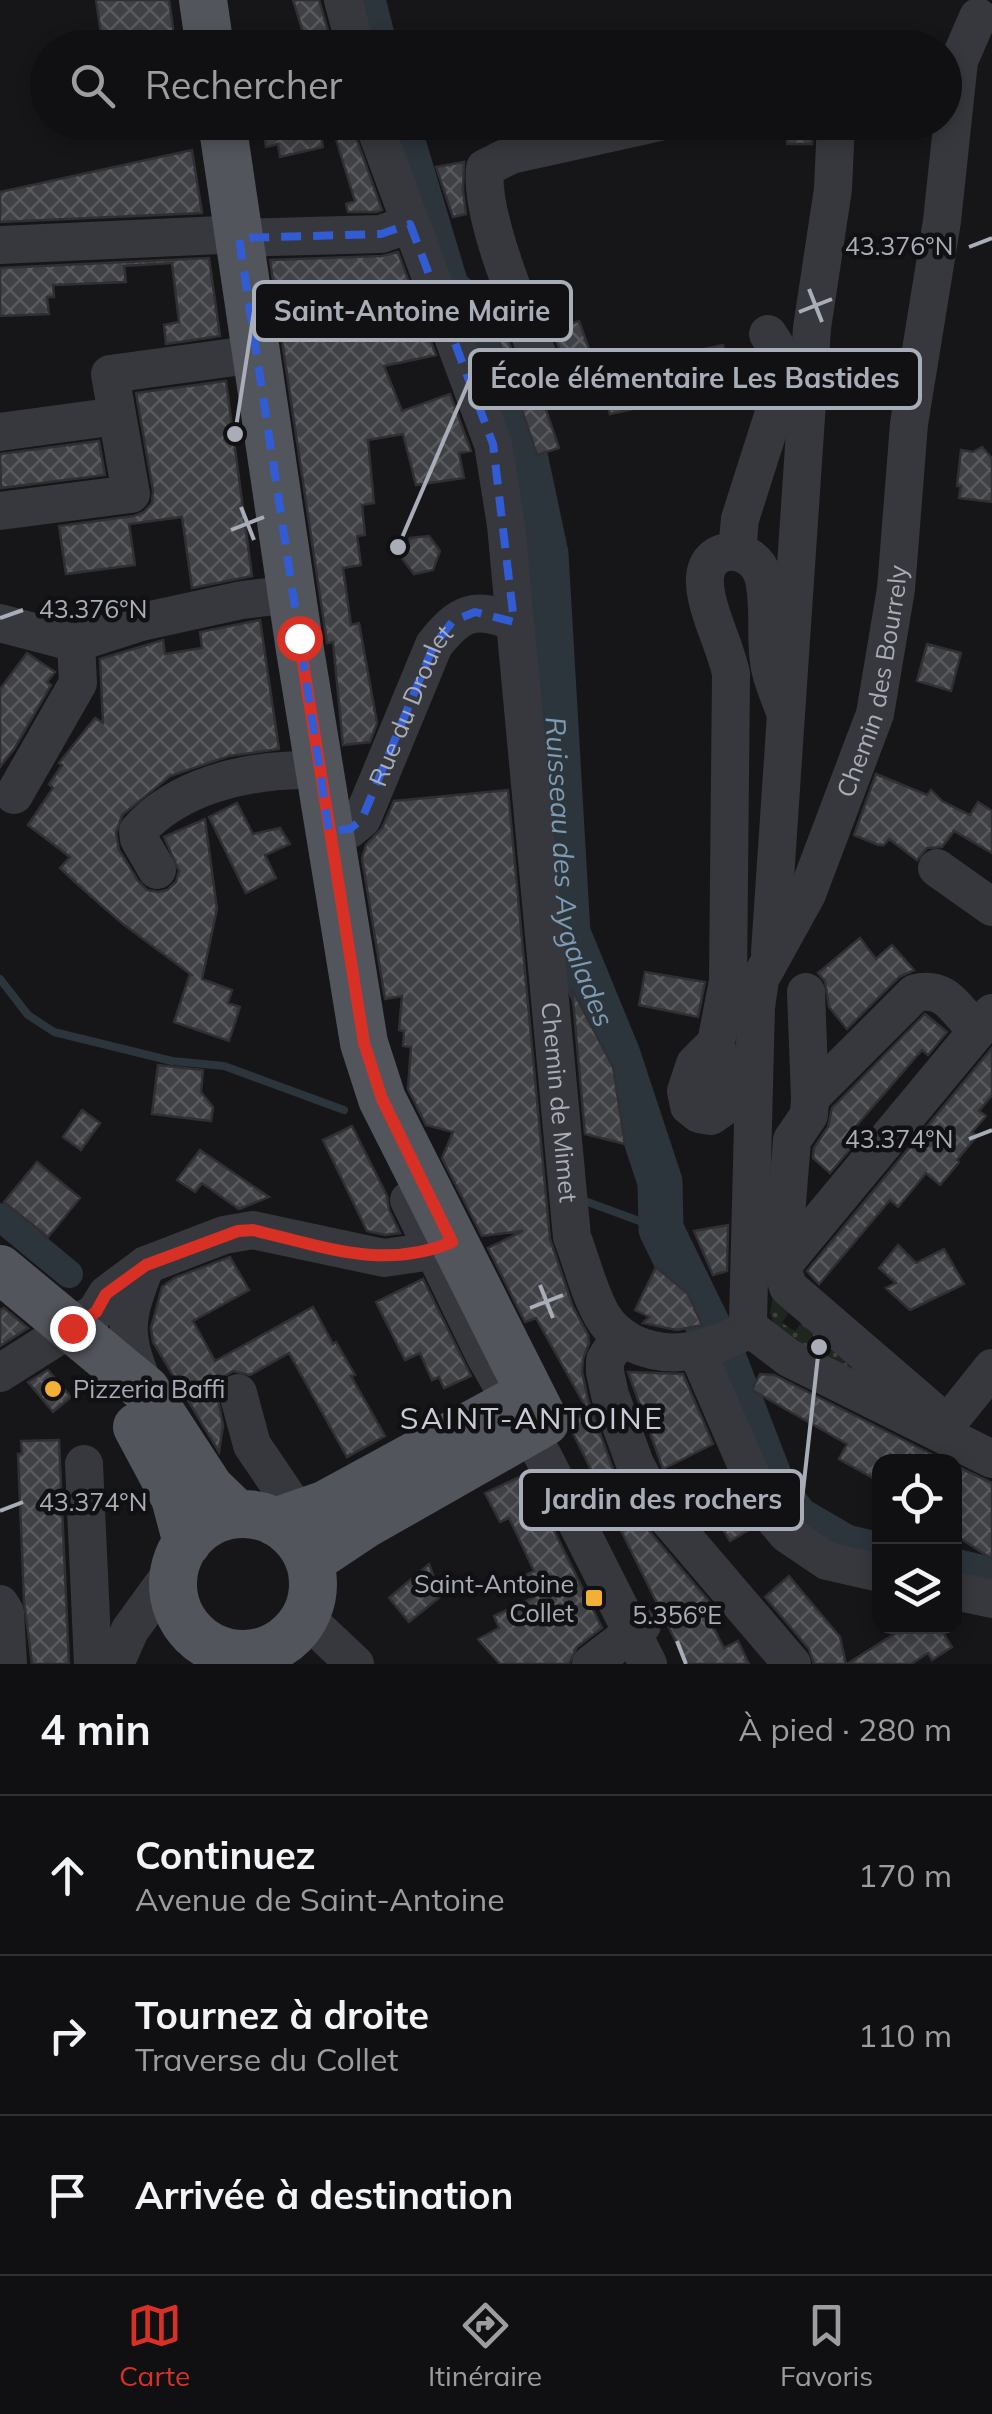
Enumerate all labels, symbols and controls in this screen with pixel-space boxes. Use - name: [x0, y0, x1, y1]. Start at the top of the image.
- search box: [30, 30, 962, 140]
- icon: search: [65, 58, 120, 113]
- text: Rechercher: [145, 61, 342, 109]
- text: 43.376°N: [845, 230, 953, 261]
- callout: Saint-Antoine Mairie: [254, 282, 571, 340]
- text: Saint-Antoine Mairie: [274, 293, 550, 328]
- callout: École élémentaire Les Bastides: [470, 350, 920, 408]
- text: École élémentaire Les Bastides: [490, 360, 900, 395]
- street label: Chemin des Bourrely: [829, 564, 913, 801]
- text: 43.376°N: [39, 593, 147, 624]
- route start: [277, 616, 323, 662]
- street label: Rue du Droulet: [361, 618, 459, 791]
- water label: Ruisseau des Aygalades: [538, 716, 622, 1032]
- street label: Chemin de Mimet: [535, 1001, 585, 1204]
- text: 43.374°N: [845, 1123, 953, 1154]
- route end: [50, 1306, 96, 1352]
- place label: Pizzeria Baffi: [73, 1373, 225, 1404]
- marker: Pizzeria Baffi: [42, 1378, 64, 1400]
- district label: SAINT-ANTOINE: [400, 1399, 664, 1437]
- map controls: [872, 1454, 962, 1634]
- button: locate: [872, 1454, 962, 1544]
- callout: Jardin des rochers: [521, 1471, 802, 1529]
- text: Jardin des rochers: [542, 1481, 782, 1516]
- text: 43.374°N: [39, 1486, 147, 1517]
- button: layers: [872, 1544, 962, 1634]
- place label: Saint-Antoine Collet: [414, 1568, 574, 1628]
- marker: Saint-Antoine Collet: [583, 1587, 605, 1609]
- text: 5.356°E: [632, 1599, 722, 1630]
- text: 4 min: [40, 1703, 151, 1756]
- text: À pied · 280 m: [739, 1709, 952, 1749]
- text: Continuez: [135, 1831, 316, 1879]
- icon: ahead: [40, 1848, 95, 1903]
- text: 170 m: [858, 1855, 952, 1895]
- text: Avenue de Saint-Antoine: [135, 1879, 505, 1919]
- text: Tournez à droite: [135, 1991, 429, 2039]
- icon: right: [40, 2008, 95, 2063]
- text: 110 m: [858, 2015, 952, 2055]
- text: Traverse du Collet: [135, 2039, 399, 2079]
- icon: arrive: [40, 2168, 95, 2223]
- text: Arrivée à destination: [135, 2171, 513, 2219]
- tab: Carte: [119, 2298, 190, 2393]
- tab: Itinéraire: [428, 2298, 542, 2393]
- tab: Favoris: [780, 2298, 873, 2393]

